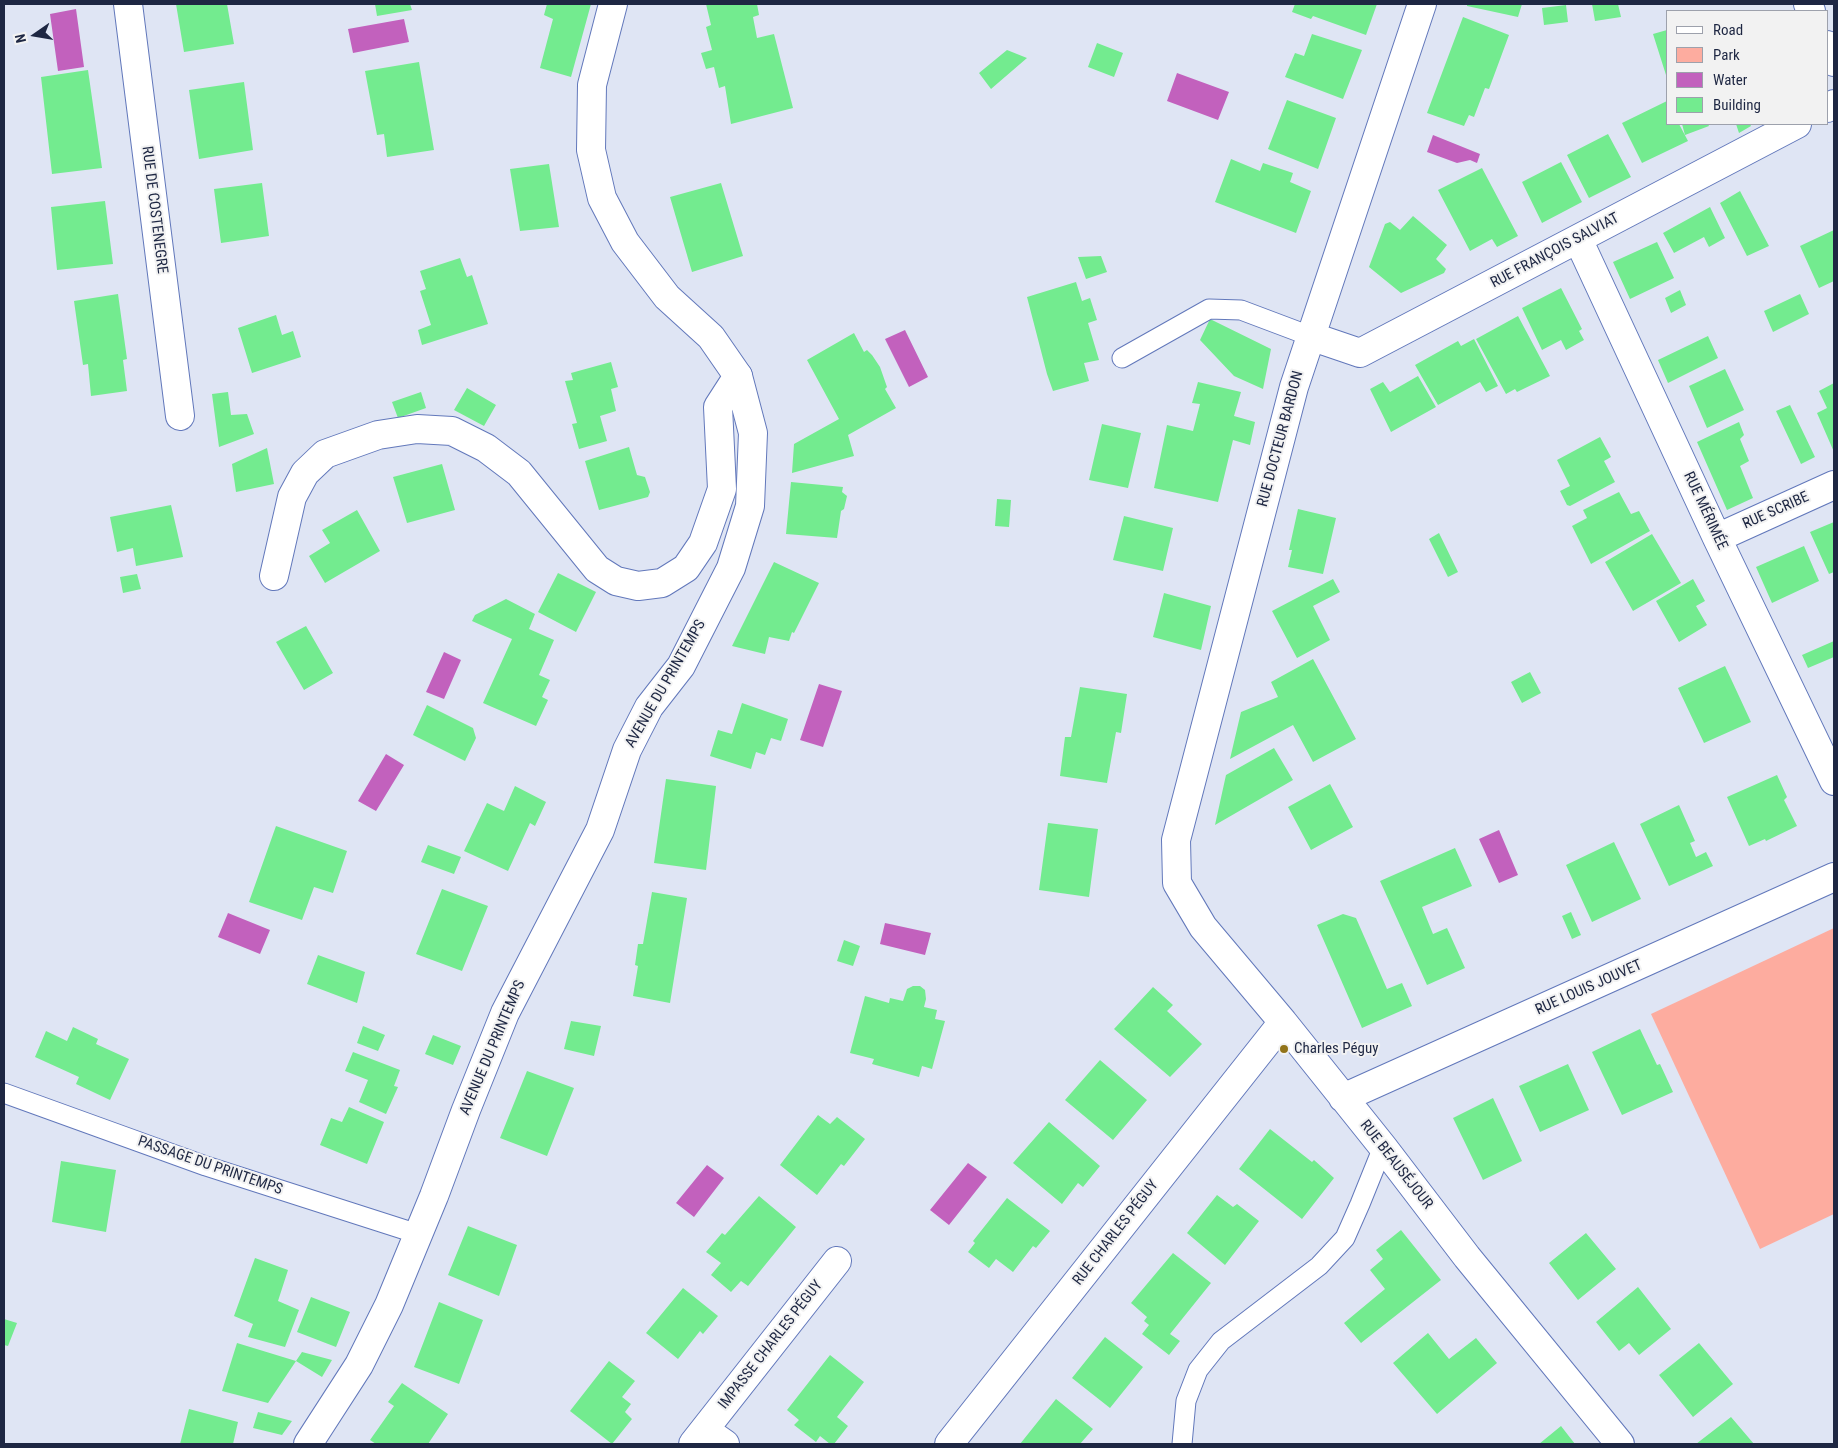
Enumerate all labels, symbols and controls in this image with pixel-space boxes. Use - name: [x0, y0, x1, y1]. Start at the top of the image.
- north arrow: [10, 10, 60, 60]
- legend: [1666, 10, 1828, 125]
- text: Road: [1713, 21, 1743, 39]
- text: N: [12, 32, 29, 44]
- text: Park: [1713, 46, 1740, 64]
- text: Water: [1713, 71, 1747, 89]
- text: Building: [1713, 96, 1761, 114]
- street label: RUE DE COSTENEGRE: [137, 145, 171, 275]
- street label: RUE FRANÇOIS SALVIAT: [1488, 209, 1622, 293]
- street label: RUE DOCTEUR BARDON: [1254, 369, 1308, 509]
- street label: RUE MÉRIMÉE: [1679, 469, 1731, 553]
- street label: RUE SCRIBE: [1740, 488, 1812, 534]
- street label: AVENUE DU PRINTEMPS: [622, 617, 710, 751]
- street label: RUE LOUIS JOUVET: [1533, 956, 1645, 1020]
- street label: AVENUE DU PRINTEMPS: [456, 978, 530, 1118]
- place label: Charles Péguy: [1294, 1040, 1378, 1058]
- marker: Charles Péguy: [1278, 1043, 1290, 1055]
- street label: RUE BEAUSÉJOUR: [1356, 1117, 1436, 1213]
- street label: PASSAGE DU PRINTEMPS: [135, 1133, 285, 1199]
- street label: RUE CHARLES PÉGUY: [1069, 1177, 1163, 1289]
- street label: IMPASSE CHARLES PÉGUY: [715, 1277, 827, 1413]

